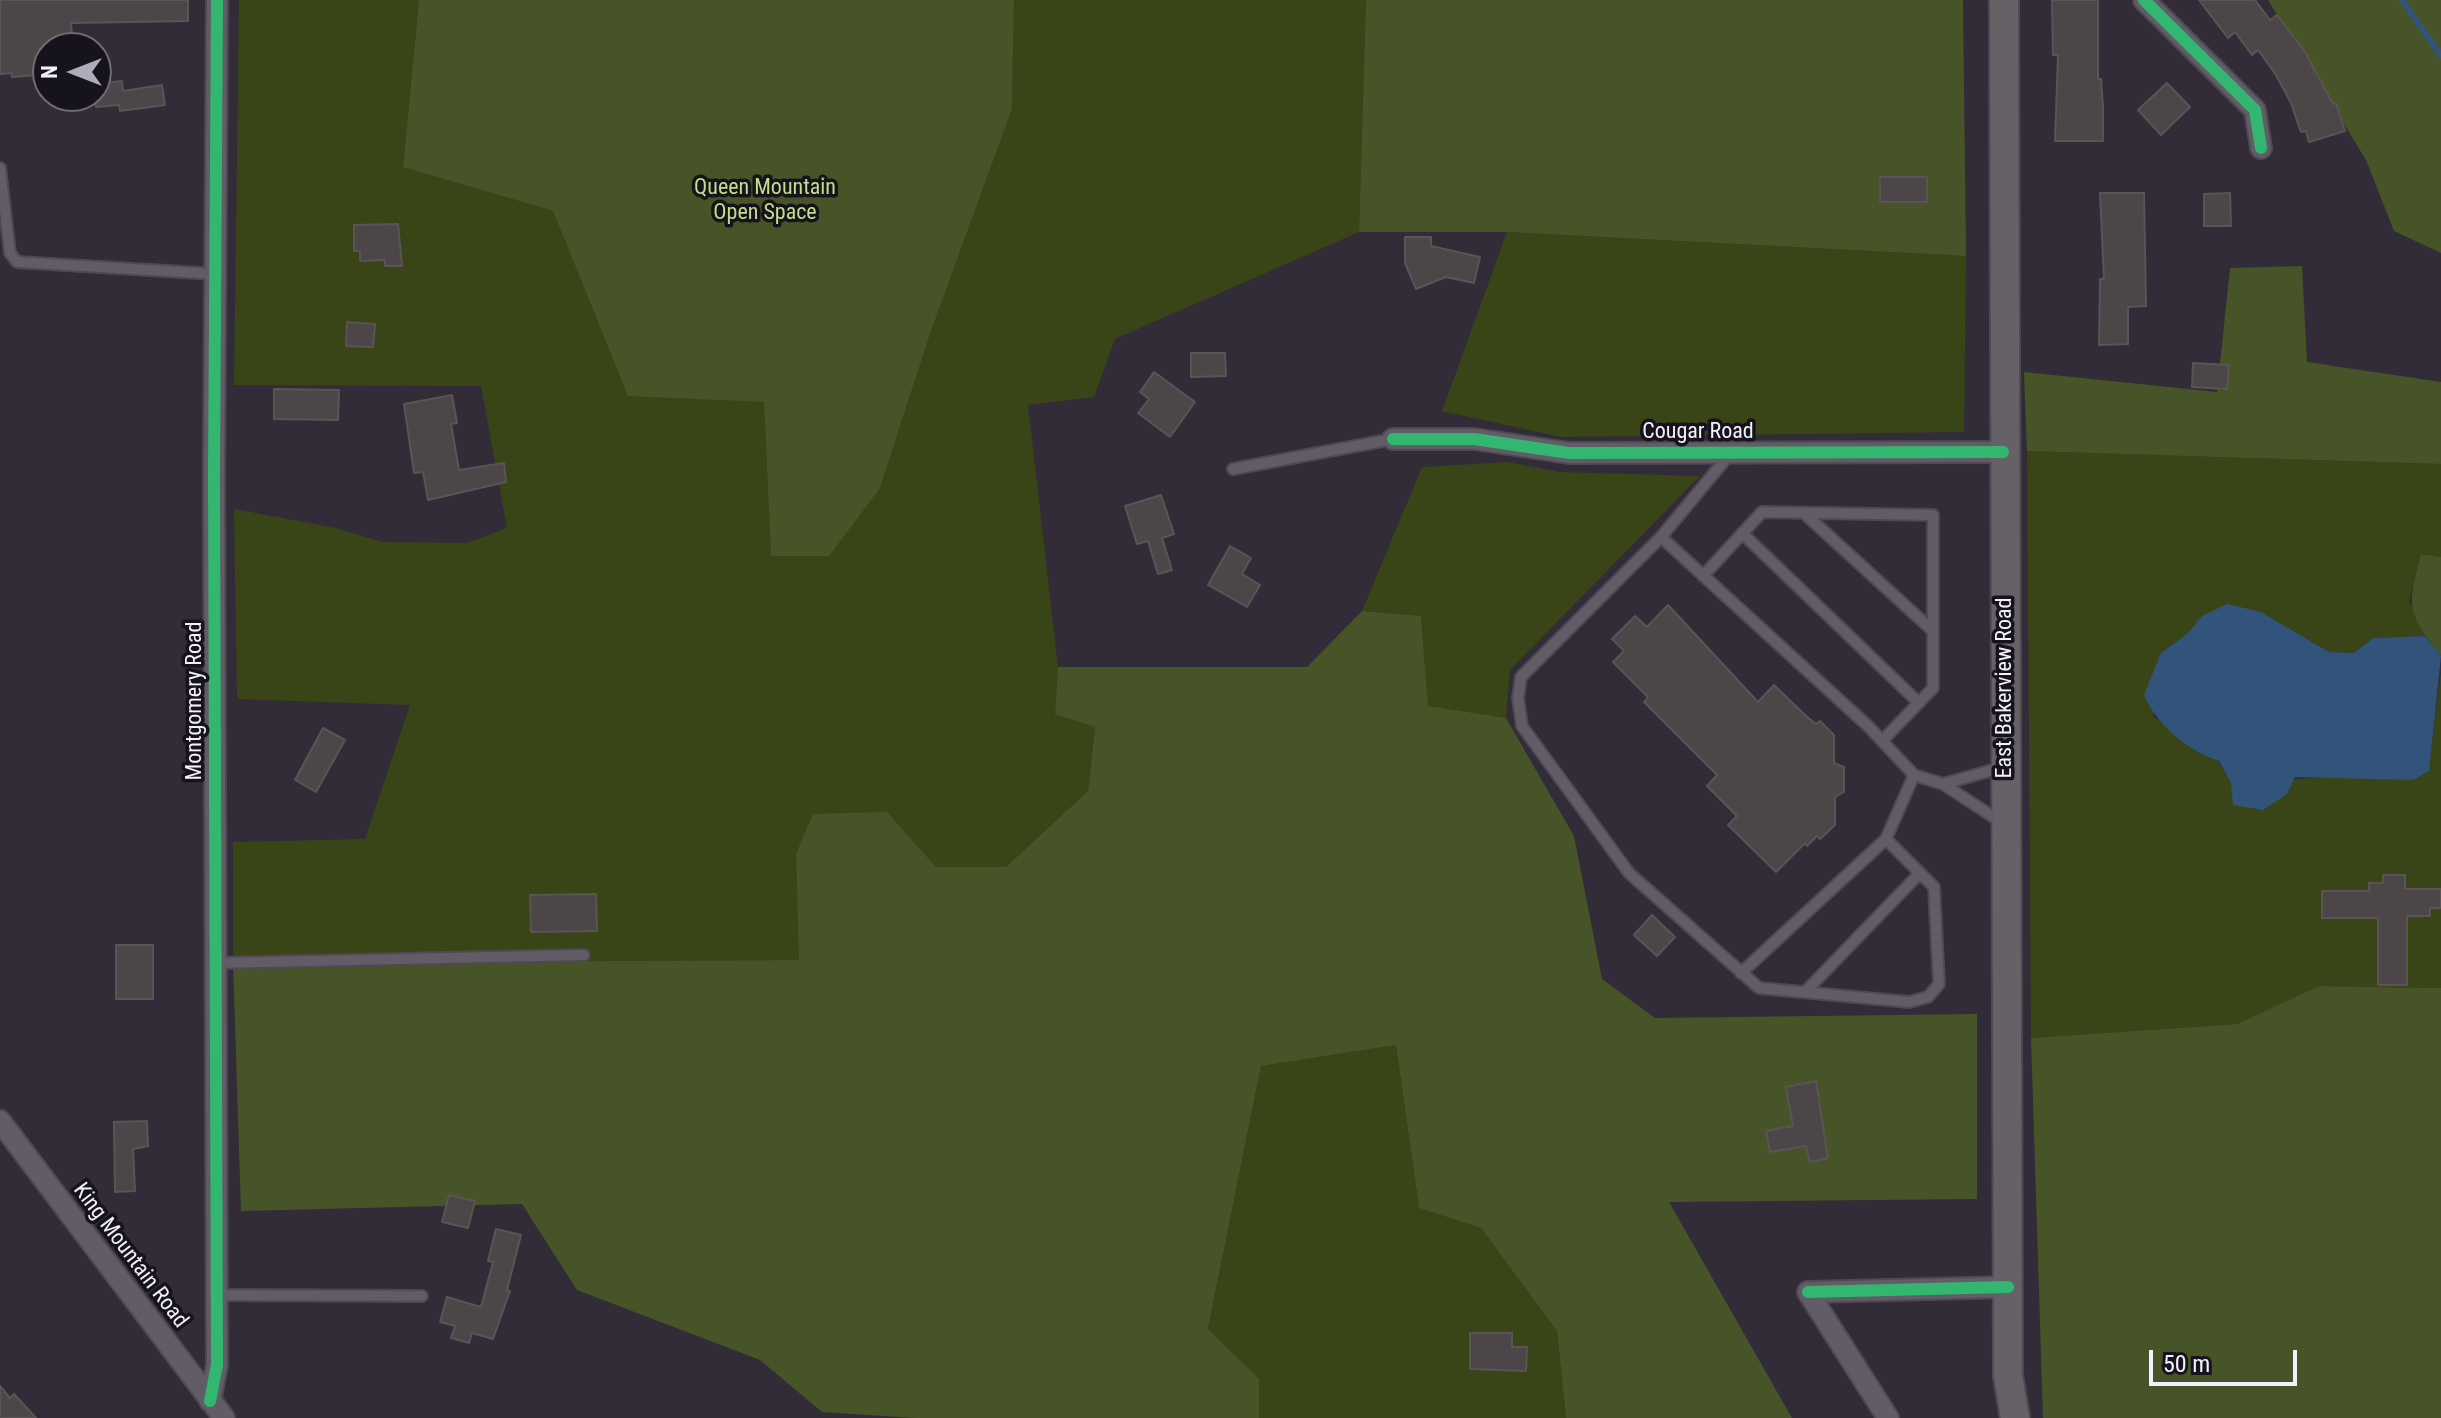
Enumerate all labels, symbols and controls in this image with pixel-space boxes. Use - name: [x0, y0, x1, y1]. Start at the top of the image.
- north arrow: [32, 32, 112, 112]
- text: N: [37, 65, 62, 79]
- park label: Queen Mountain Open Space: [694, 175, 836, 226]
- street label: Cougar Road: [1642, 419, 1754, 445]
- street label: East Bakerview Road: [1992, 598, 2018, 778]
- street label: Montgomery Road: [182, 622, 208, 780]
- street label: King Mountain Road: [67, 1178, 193, 1334]
- scale bar: [2153, 1334, 2301, 1384]
- text: 50 m: [2163, 1350, 2210, 1378]

